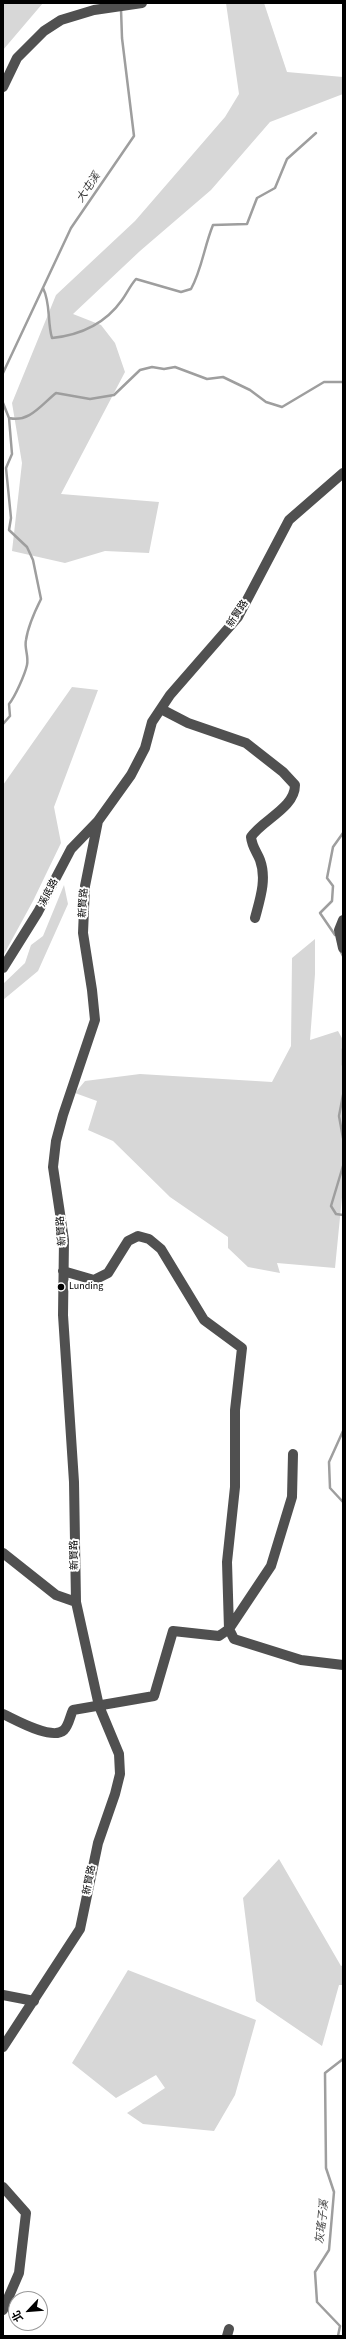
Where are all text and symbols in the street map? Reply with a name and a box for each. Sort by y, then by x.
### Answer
water label: 大屯溪 [74,171,104,205]
street label: 新賢路 [225,598,251,630]
street label: 溪底路 [37,877,61,909]
street label: 新賢路 [77,888,91,918]
street label: 新賢路 [55,1216,69,1246]
place label: Lunding [69,1281,103,1293]
marker: Lunding [56,1282,66,1292]
street label: 新賢路 [69,1540,81,1570]
street label: 新賢路 [81,1864,99,1896]
water label: 灰瑤子溪 [314,2199,332,2245]
north arrow [8,2291,48,2331]
text: 北 [9,2308,27,2324]

